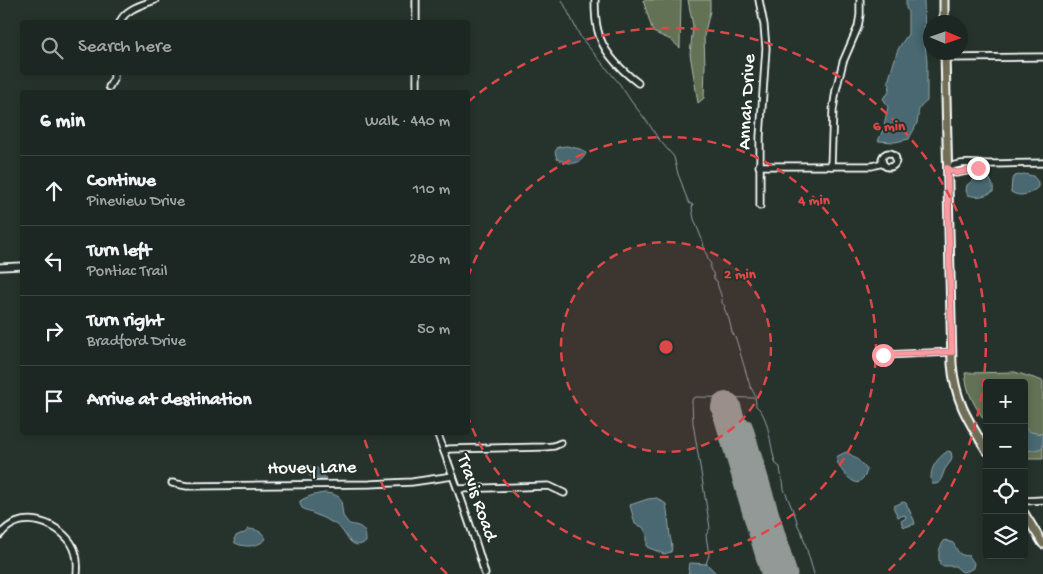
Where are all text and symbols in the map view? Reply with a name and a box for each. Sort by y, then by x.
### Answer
north arrow [923,15,968,60]
search box [20,20,470,75]
icon: search [38,34,66,62]
text: Search here [78,36,172,59]
street label: Annah Drive [734,53,762,151]
text: 6 min [40,110,85,135]
text: Walk · 440 m [365,113,450,132]
text: 6 min [873,118,906,136]
route end [967,157,990,180]
text: Continue [87,170,156,193]
icon: ahead [40,177,68,205]
text: 110 m [413,181,450,200]
text: 4 min [797,192,831,210]
text: Pineview Drive [87,193,185,212]
text: Turn left [87,240,151,263]
icon: left [40,247,68,275]
text: 280 m [409,251,450,270]
text: Pontiac Trail [87,263,168,282]
text: 2 min [724,266,757,284]
text: Turn right [87,310,163,333]
icon: right [40,317,68,345]
text: 50 m [417,321,450,340]
text: Bradford Drive [87,333,186,352]
centre of rings [657,338,675,356]
route start [872,344,895,367]
map controls [983,379,1028,559]
button: + [983,379,1028,424]
icon: arrive [40,387,68,415]
text: Arrive at destination [87,389,251,412]
button: − [983,424,1028,469]
street label: Travis Road [450,451,502,546]
street label: Hovey Lane [267,457,357,481]
button: locate [983,469,1028,514]
button: layers [983,514,1028,559]

